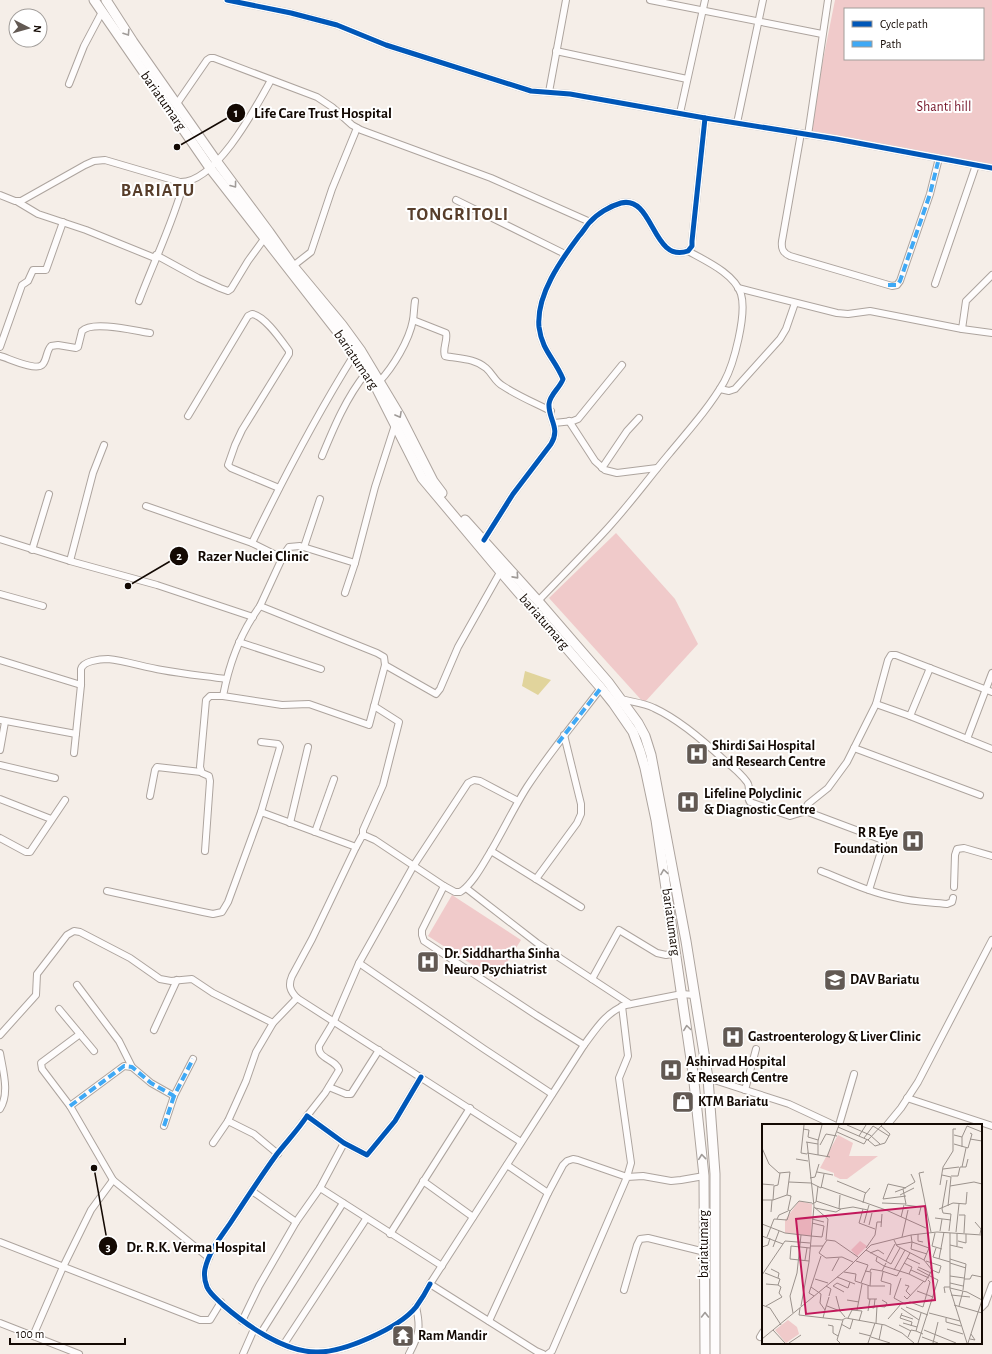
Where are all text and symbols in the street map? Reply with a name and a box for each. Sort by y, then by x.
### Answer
north arrow [8,8,48,48]
legend [844,8,984,60]
text: Cycle path [880,18,928,31]
text: N [32,25,43,33]
one-way arrow [122,29,130,36]
text: Path [880,38,902,50]
street label: bariatumarg [138,69,188,133]
callout: Life Care Trust Hospital [226,99,400,126]
park label: Shanti hill [916,100,972,114]
text: Life Care Trust Hospital [254,106,392,121]
text: 1 [234,107,238,119]
one-way arrow [229,180,236,187]
district label: BARIATU [121,182,195,200]
district label: TONGRITOLI [407,206,509,224]
street label: bariatumarg [331,328,381,392]
one-way arrow [395,411,402,418]
callout: Razer Nuclei Clinic [169,542,317,569]
text: Razer Nuclei Clinic [197,549,309,564]
text: 2 [176,550,182,562]
one-way arrow [511,571,519,579]
street label: bariatumarg [516,592,572,652]
place label: Shirdi Sai Hospital and Research Centre [712,739,826,769]
hospital icon: Shirdi Sai Hospital and Research Centre [684,741,710,767]
place label: Lifeline Polyclinic & Diagnostic Centre [704,787,816,817]
hospital icon: Lifeline Polyclinic & Diagnostic Centre [675,789,701,815]
place label: R R Eye Foundation [834,826,898,856]
hospital icon: R R Eye Foundation [900,828,926,854]
one-way arrow [660,869,669,875]
street label: bariatumarg [659,887,683,957]
place label: Dr. Siddhartha Sinha Neuro Psychiatrist [444,947,560,977]
hospital icon: Dr. Siddhartha Sinha Neuro Psychiatrist [415,949,441,975]
school or university icon: DAV Bariatu [822,967,848,993]
place label: DAV Bariatu [850,973,920,987]
hospital icon: Gastroenterology & Liver Clinic [720,1024,746,1050]
one-way arrow [683,1025,692,1031]
place label: Gastroenterology & Liver Clinic [748,1030,921,1044]
place label: Ashirvad Hospital & Research Centre [686,1055,789,1085]
hospital icon: Ashirvad Hospital & Research Centre [658,1057,684,1083]
shop icon: KTM Bariatu [670,1089,696,1115]
place label: KTM Bariatu [698,1095,769,1109]
inset map [762,1124,982,1344]
one-way arrow [698,1154,707,1160]
street label: bariatumarg [697,1210,711,1278]
callout: Dr. R.K. Verma Hospital [98,1233,274,1260]
text: Dr. R.K. Verma Hospital [126,1240,266,1255]
text: 3 [105,1241,111,1253]
one-way arrow [701,1312,709,1318]
scale bar [10,1320,125,1346]
temple icon: Ram Mandir [390,1323,416,1349]
text: 100 m [16,1328,44,1340]
place label: Ram Mandir [418,1329,487,1343]

